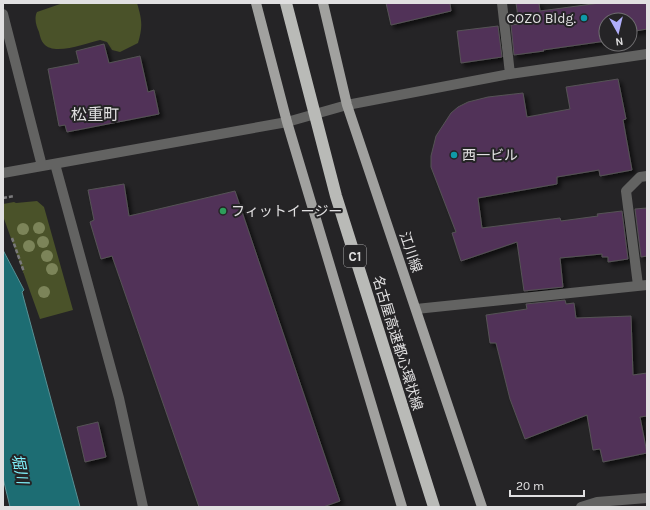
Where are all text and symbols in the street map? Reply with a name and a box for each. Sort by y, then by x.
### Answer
place label: COZO Bldg. [506,10,576,27]
north arrow [598,12,638,52]
marker: COZO Bldg. [579,13,589,23]
text: N [615,34,624,48]
district label: 松重町 [71,105,119,124]
place label: 西一ビル [462,147,518,164]
marker: 西一ビル [449,150,459,160]
place label: フィットイージー [231,203,342,220]
marker: フィットイージー [218,206,228,216]
street label: 江川線 [396,230,425,275]
road number: C1 [344,245,366,267]
street label: 名古屋高速都心環状線 [369,274,426,413]
water label: 堀川 [8,452,32,487]
scale bar [510,472,584,498]
text: 20 m [516,479,544,493]

